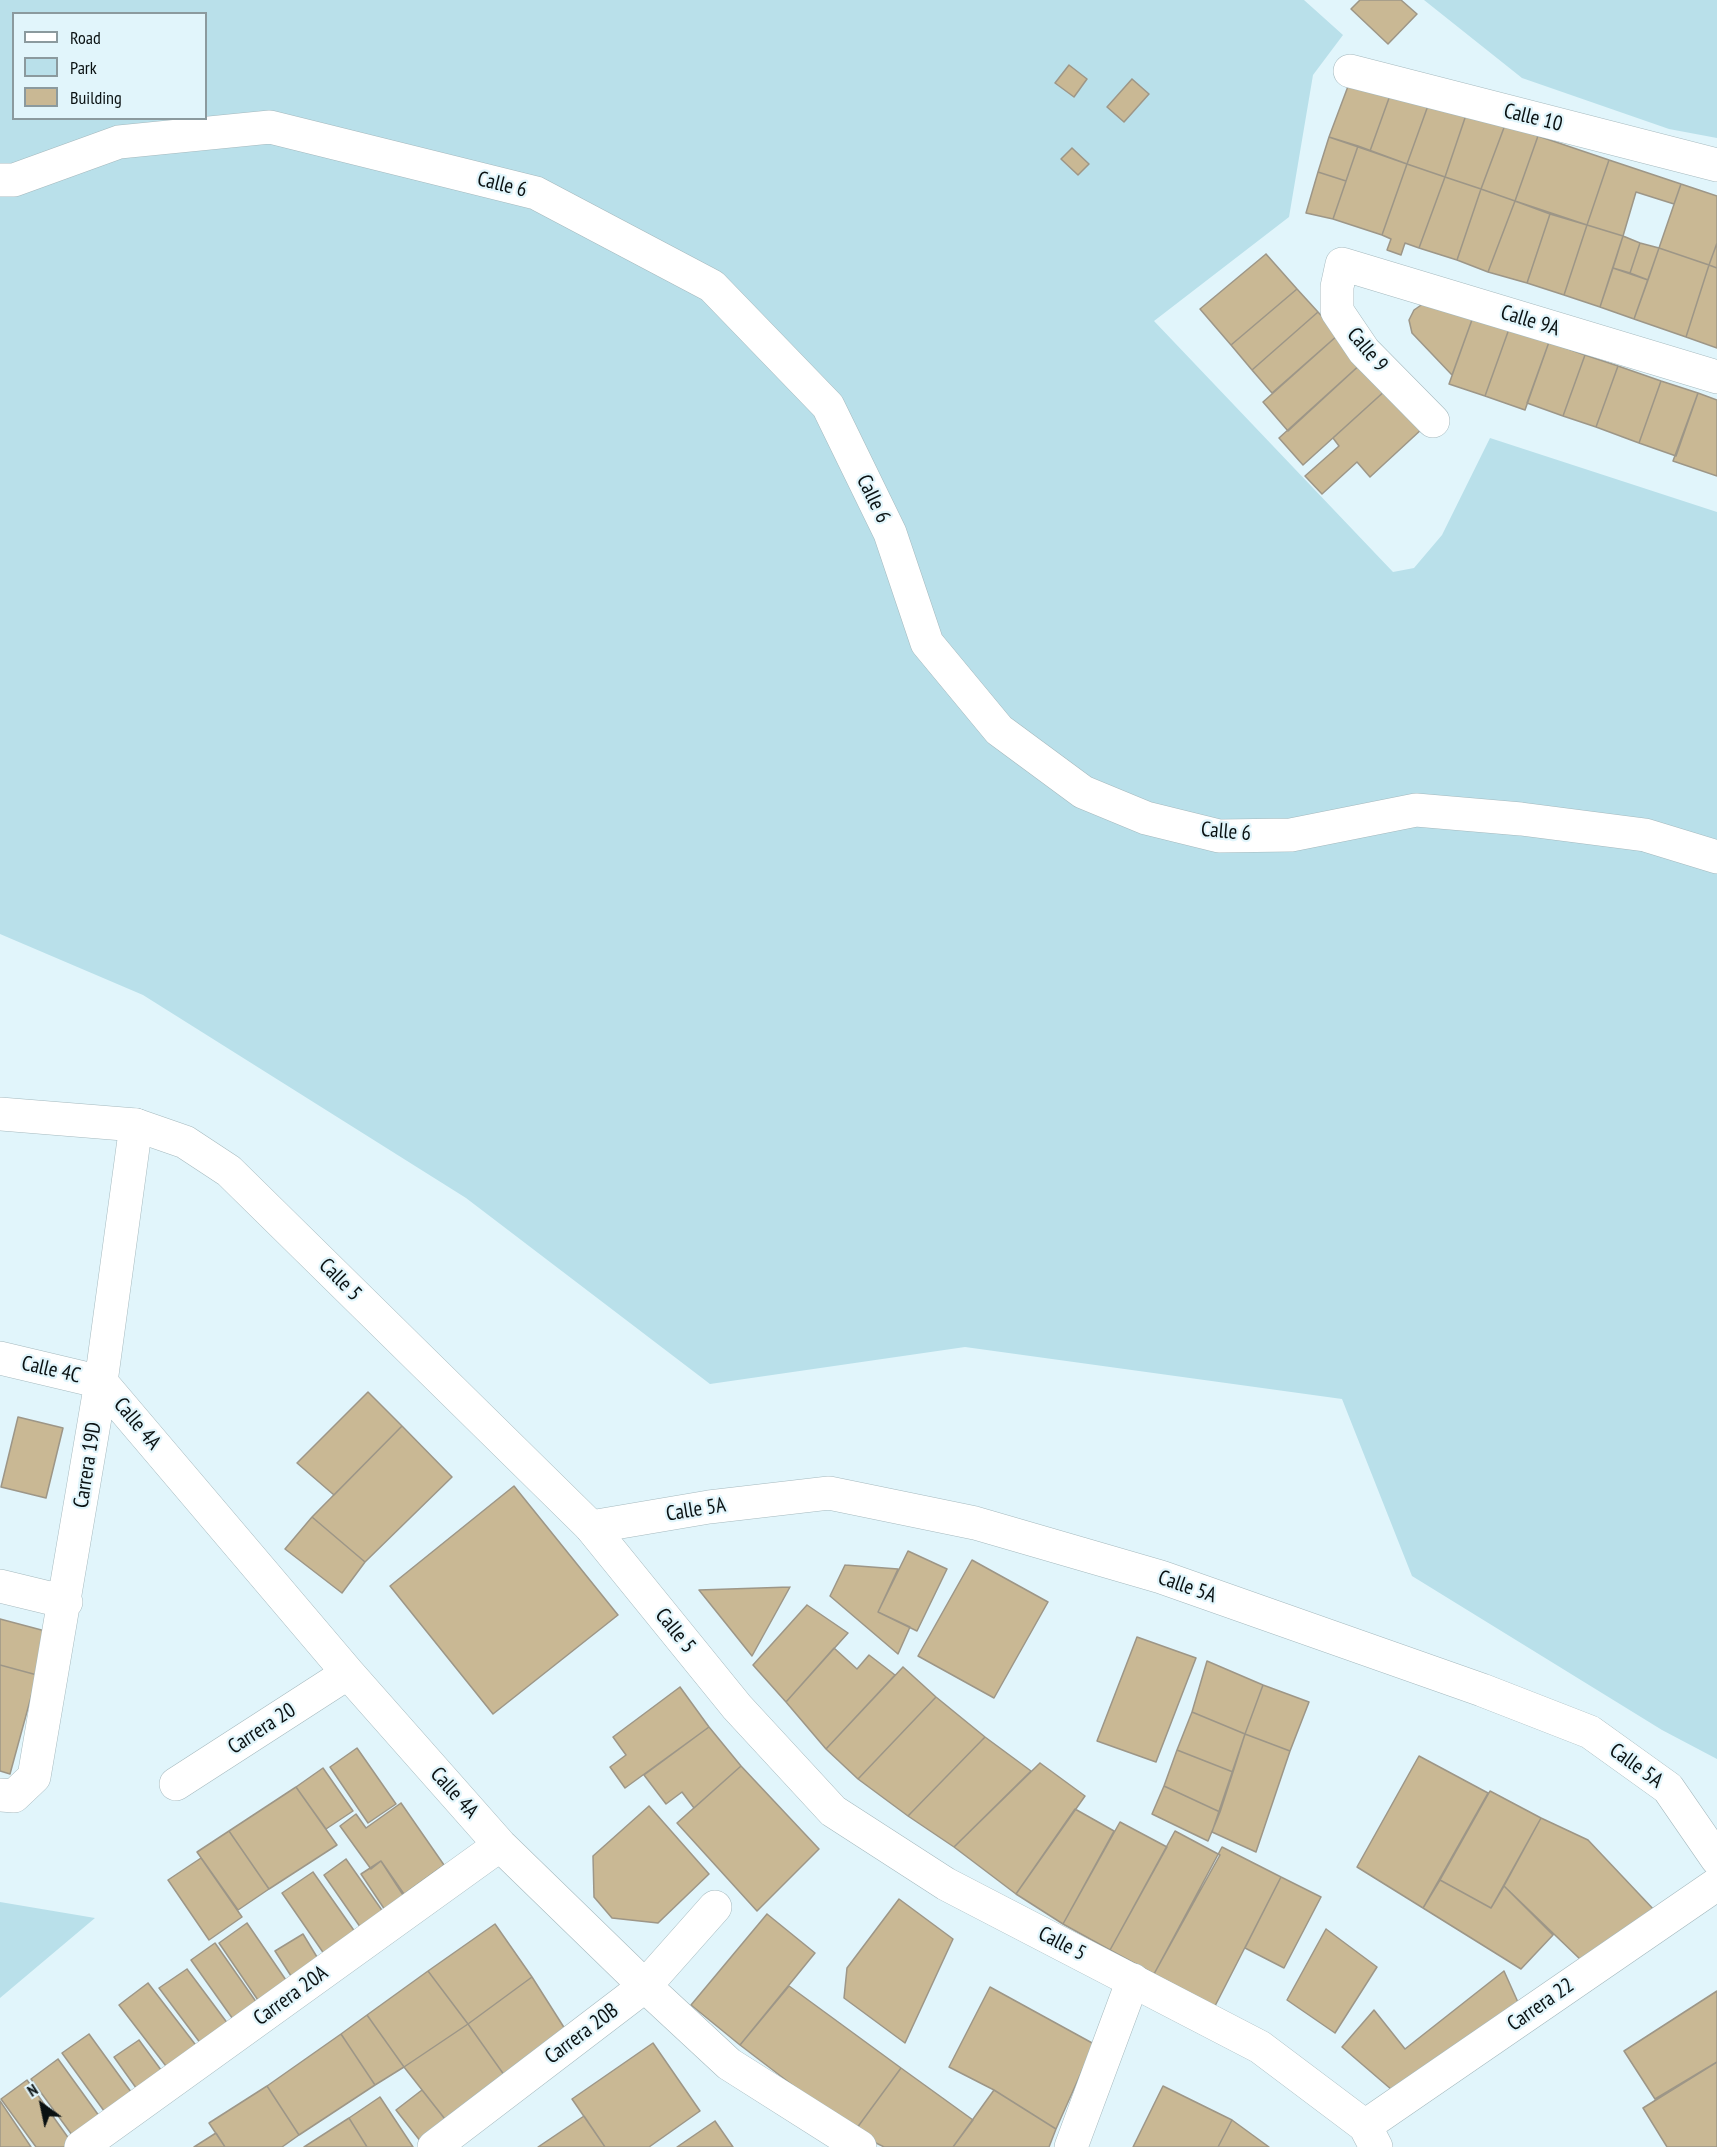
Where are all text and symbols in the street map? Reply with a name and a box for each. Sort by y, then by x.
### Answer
legend [12,12,207,120]
text: Road [70,26,101,49]
text: Park [70,56,97,79]
text: Building [70,86,122,109]
street label: Calle 10 [1501,99,1565,137]
street label: Calle 6 [475,167,529,203]
street label: Calle 9A [1498,300,1562,342]
street label: Calle 9 [1341,323,1393,377]
street label: Calle 6 [851,471,895,527]
street label: Calle 6 [1200,817,1252,847]
street label: Calle 5 [313,1253,367,1307]
street label: Calle 4C [19,1351,83,1389]
street label: Calle 4A [108,1393,166,1455]
street label: Carrera 19D [69,1420,107,1510]
street label: Calle 5A [664,1493,728,1527]
street label: Calle 5A [1155,1565,1219,1609]
street label: Calle 5 [649,1604,701,1658]
street label: Carrera 20 [224,1698,300,1760]
street label: Calle 5A [1604,1738,1668,1794]
street label: Calle 4A [425,1762,483,1824]
street label: Calle 5 [1034,1921,1090,1967]
street label: Carrera 20A [249,1961,333,2031]
street label: Carrera 22 [1503,1973,1579,2037]
street label: Carrera 20B [540,1998,624,2070]
north arrow [12,2075,72,2135]
text: N [23,2079,41,2101]

